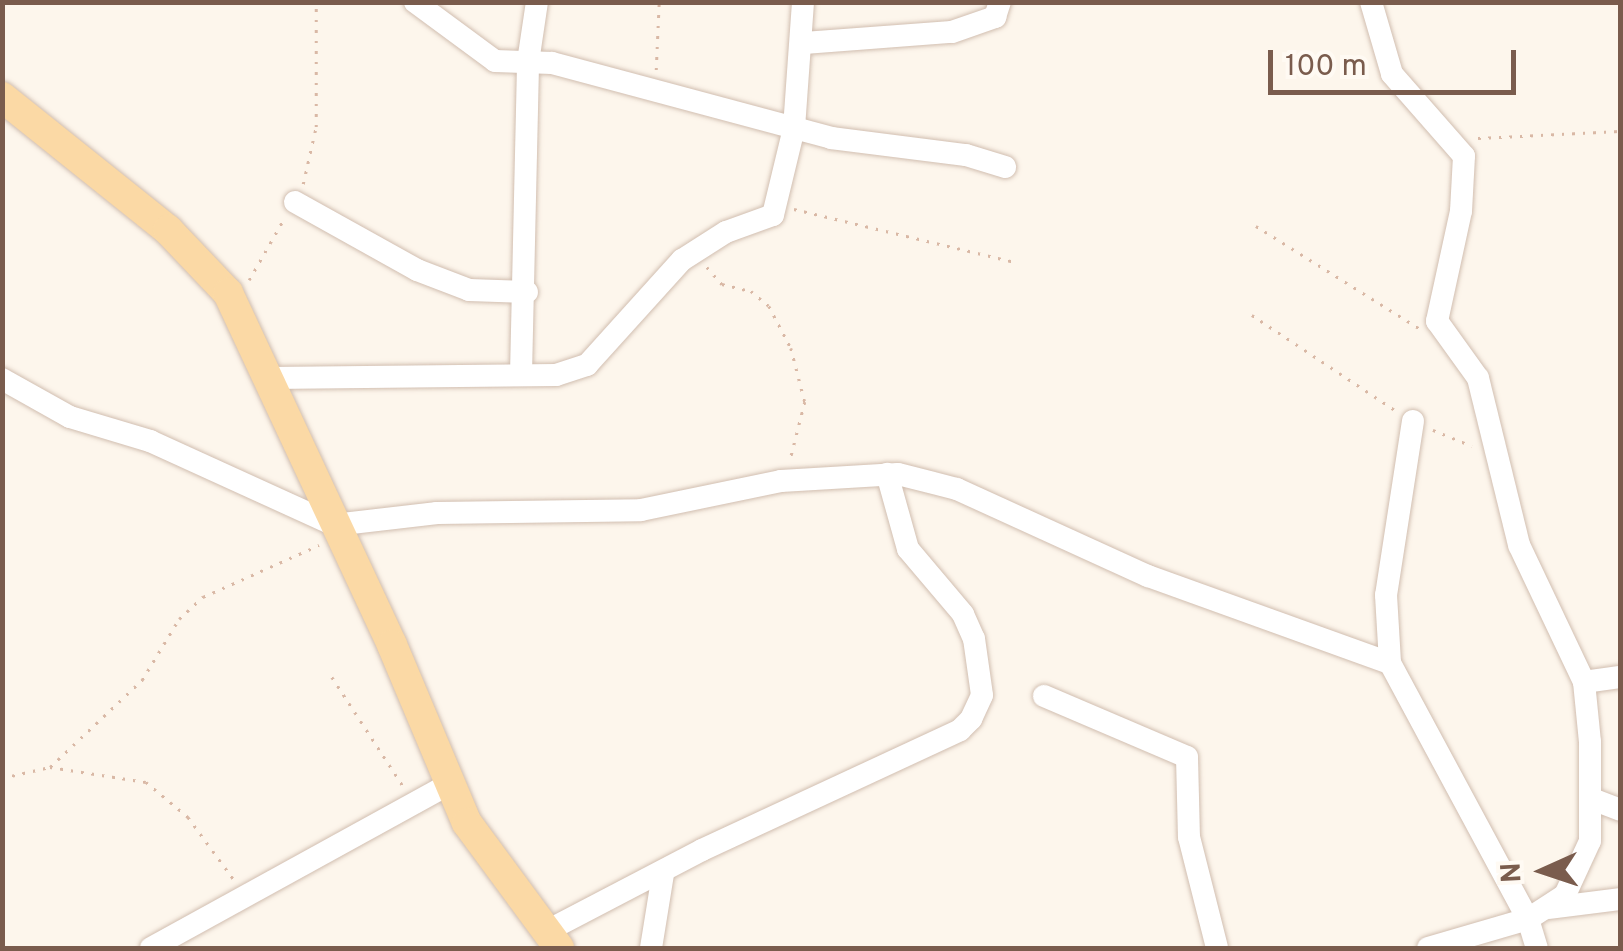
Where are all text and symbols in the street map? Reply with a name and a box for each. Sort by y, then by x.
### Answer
scale bar [1273,30,1520,92]
text: 100 m [1285,49,1367,86]
north arrow [1493,821,1593,921]
text: N [1495,862,1532,884]

